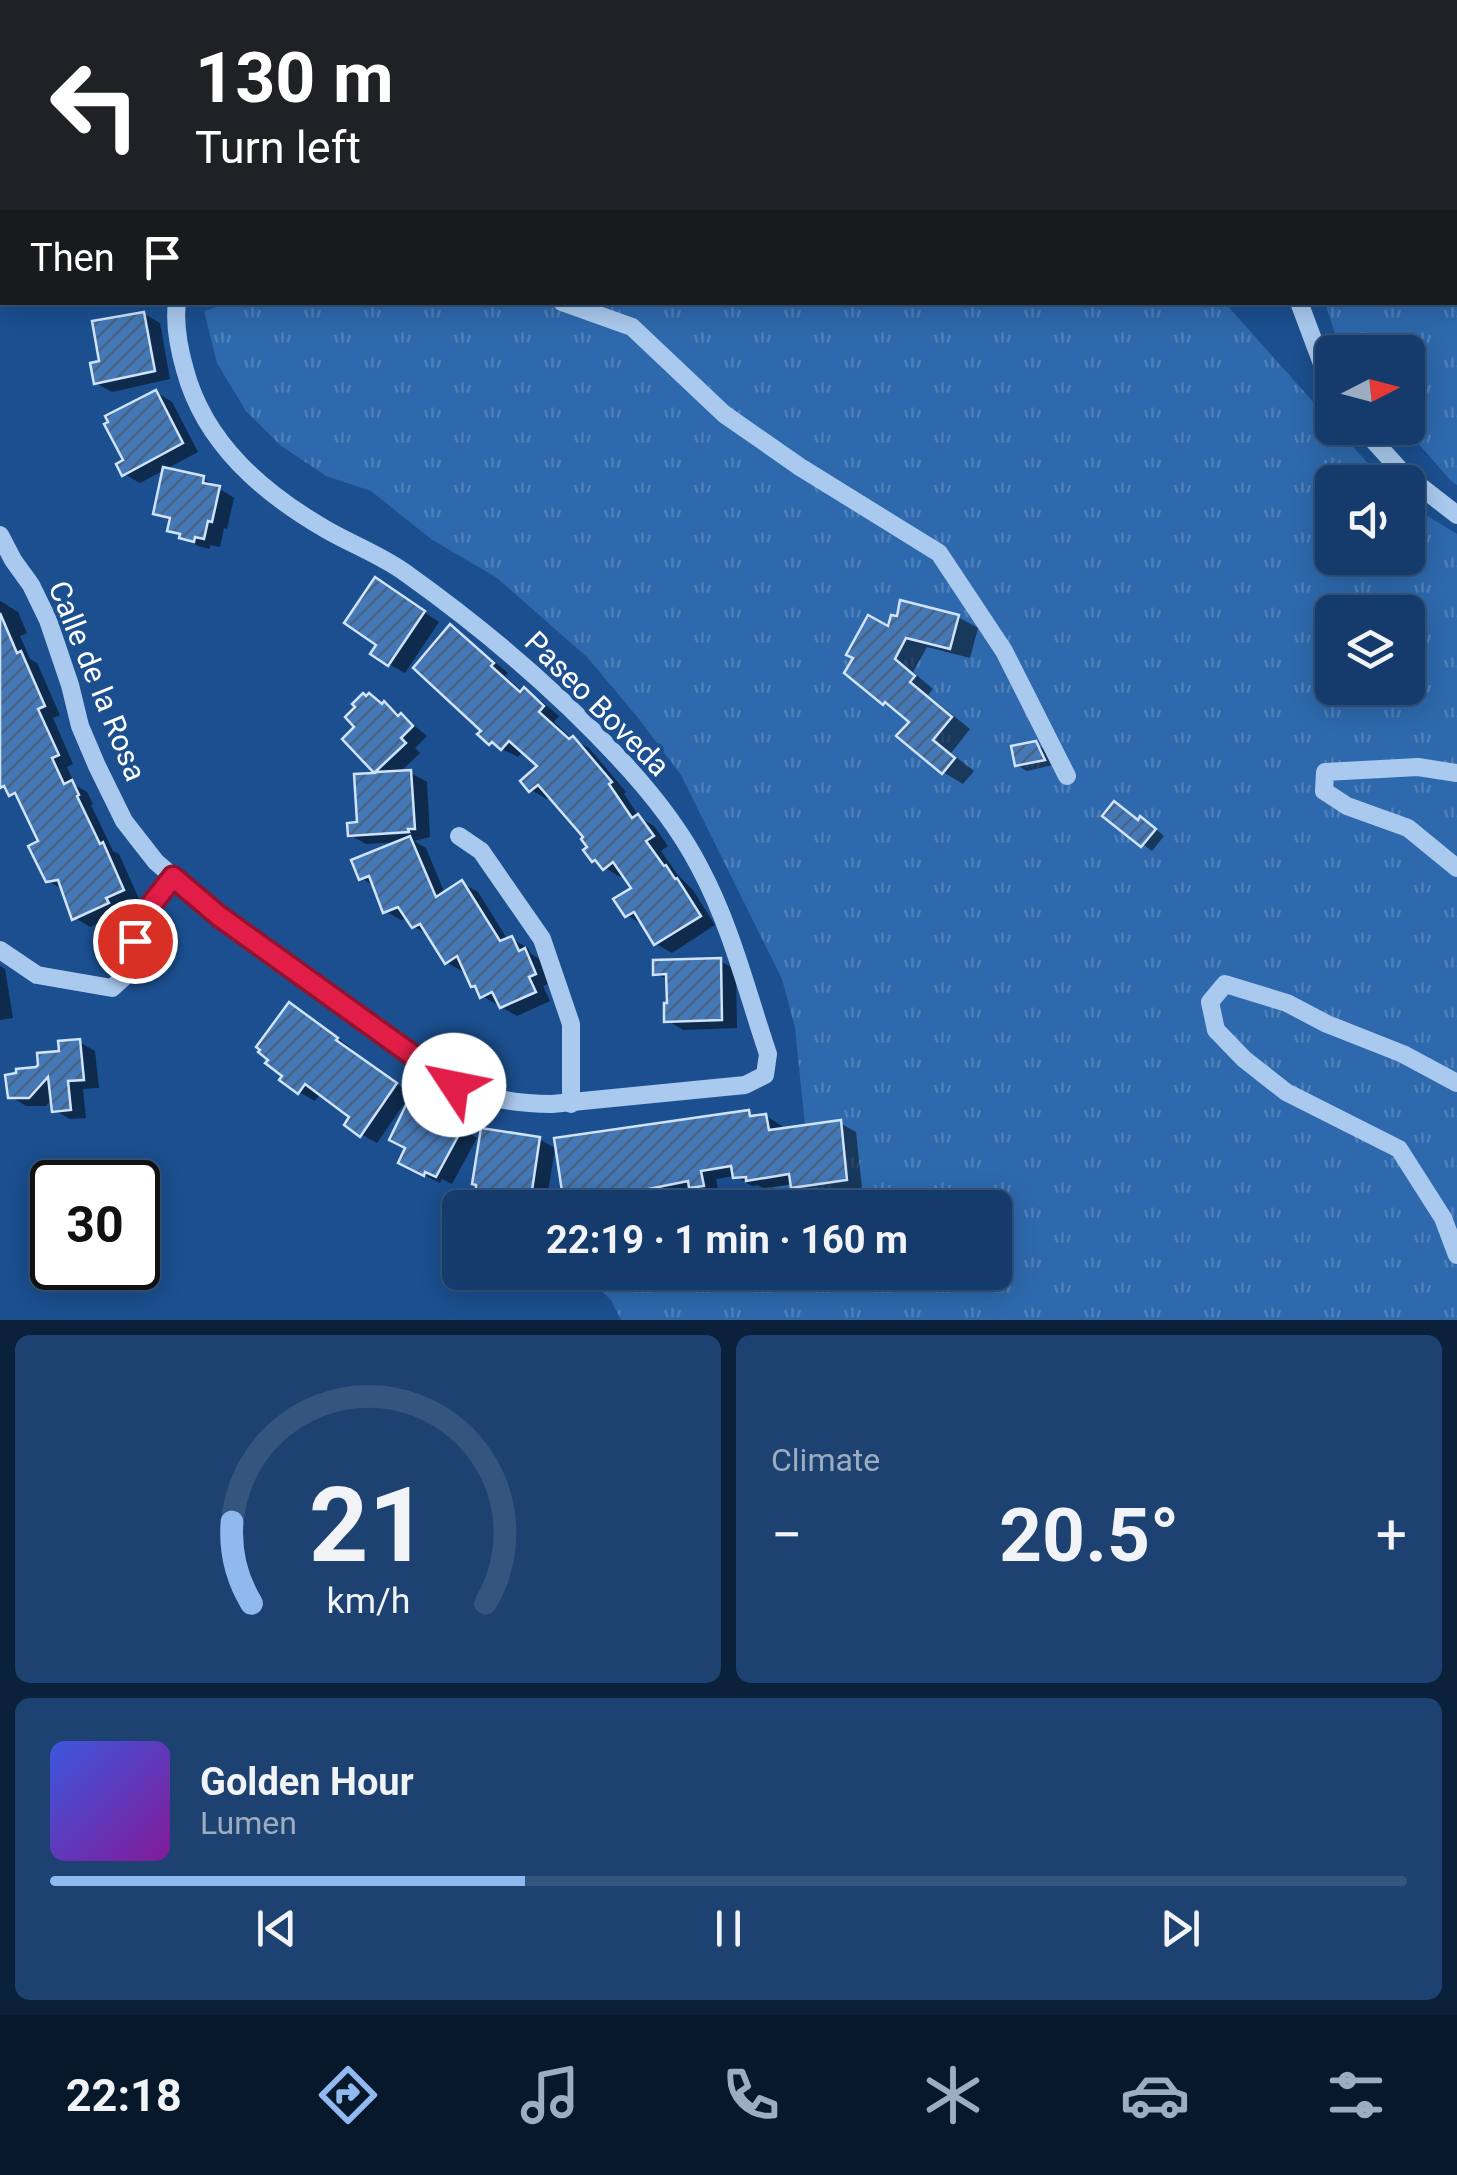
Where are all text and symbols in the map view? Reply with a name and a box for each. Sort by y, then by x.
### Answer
text: 130 m [195,37,394,119]
icon: left [30,40,160,170]
text: Turn left [195,121,361,174]
icon: arrive [135,230,190,285]
text: Then [30,236,115,280]
north arrow [1315,335,1425,445]
map controls [1315,335,1425,705]
button: sound [1315,465,1425,575]
street label: Calle de la Rosa [41,576,153,786]
button: layers [1315,595,1425,705]
street label: Paseo Boveda [518,624,677,783]
pin [93,899,178,984]
icon: arrive [108,914,163,969]
position arrow [402,1033,506,1137]
speed limit sign: 30 [30,1160,160,1290]
text: 22:19 · 1 min · 160 m [546,1218,908,1262]
text: Climate [771,1441,880,1479]
text: 21 [308,1465,428,1586]
text: 20.5° [999,1491,1179,1579]
text: − [771,1503,802,1567]
text: + [1376,1503,1407,1567]
text: km/h [326,1580,410,1622]
text: Golden Hour [200,1760,414,1804]
text: Lumen [200,1804,297,1842]
icon: previous [249,1901,304,1956]
icon: pause [701,1901,756,1956]
icon: next [1153,1901,1208,1956]
icon: directions [313,2060,383,2130]
icon: music [515,2060,585,2130]
icon: phone [716,2060,786,2130]
icon: climate [918,2060,988,2130]
icon: car [1120,2060,1190,2130]
icon: filters [1321,2060,1391,2130]
text: 22:18 [66,2069,182,2122]

